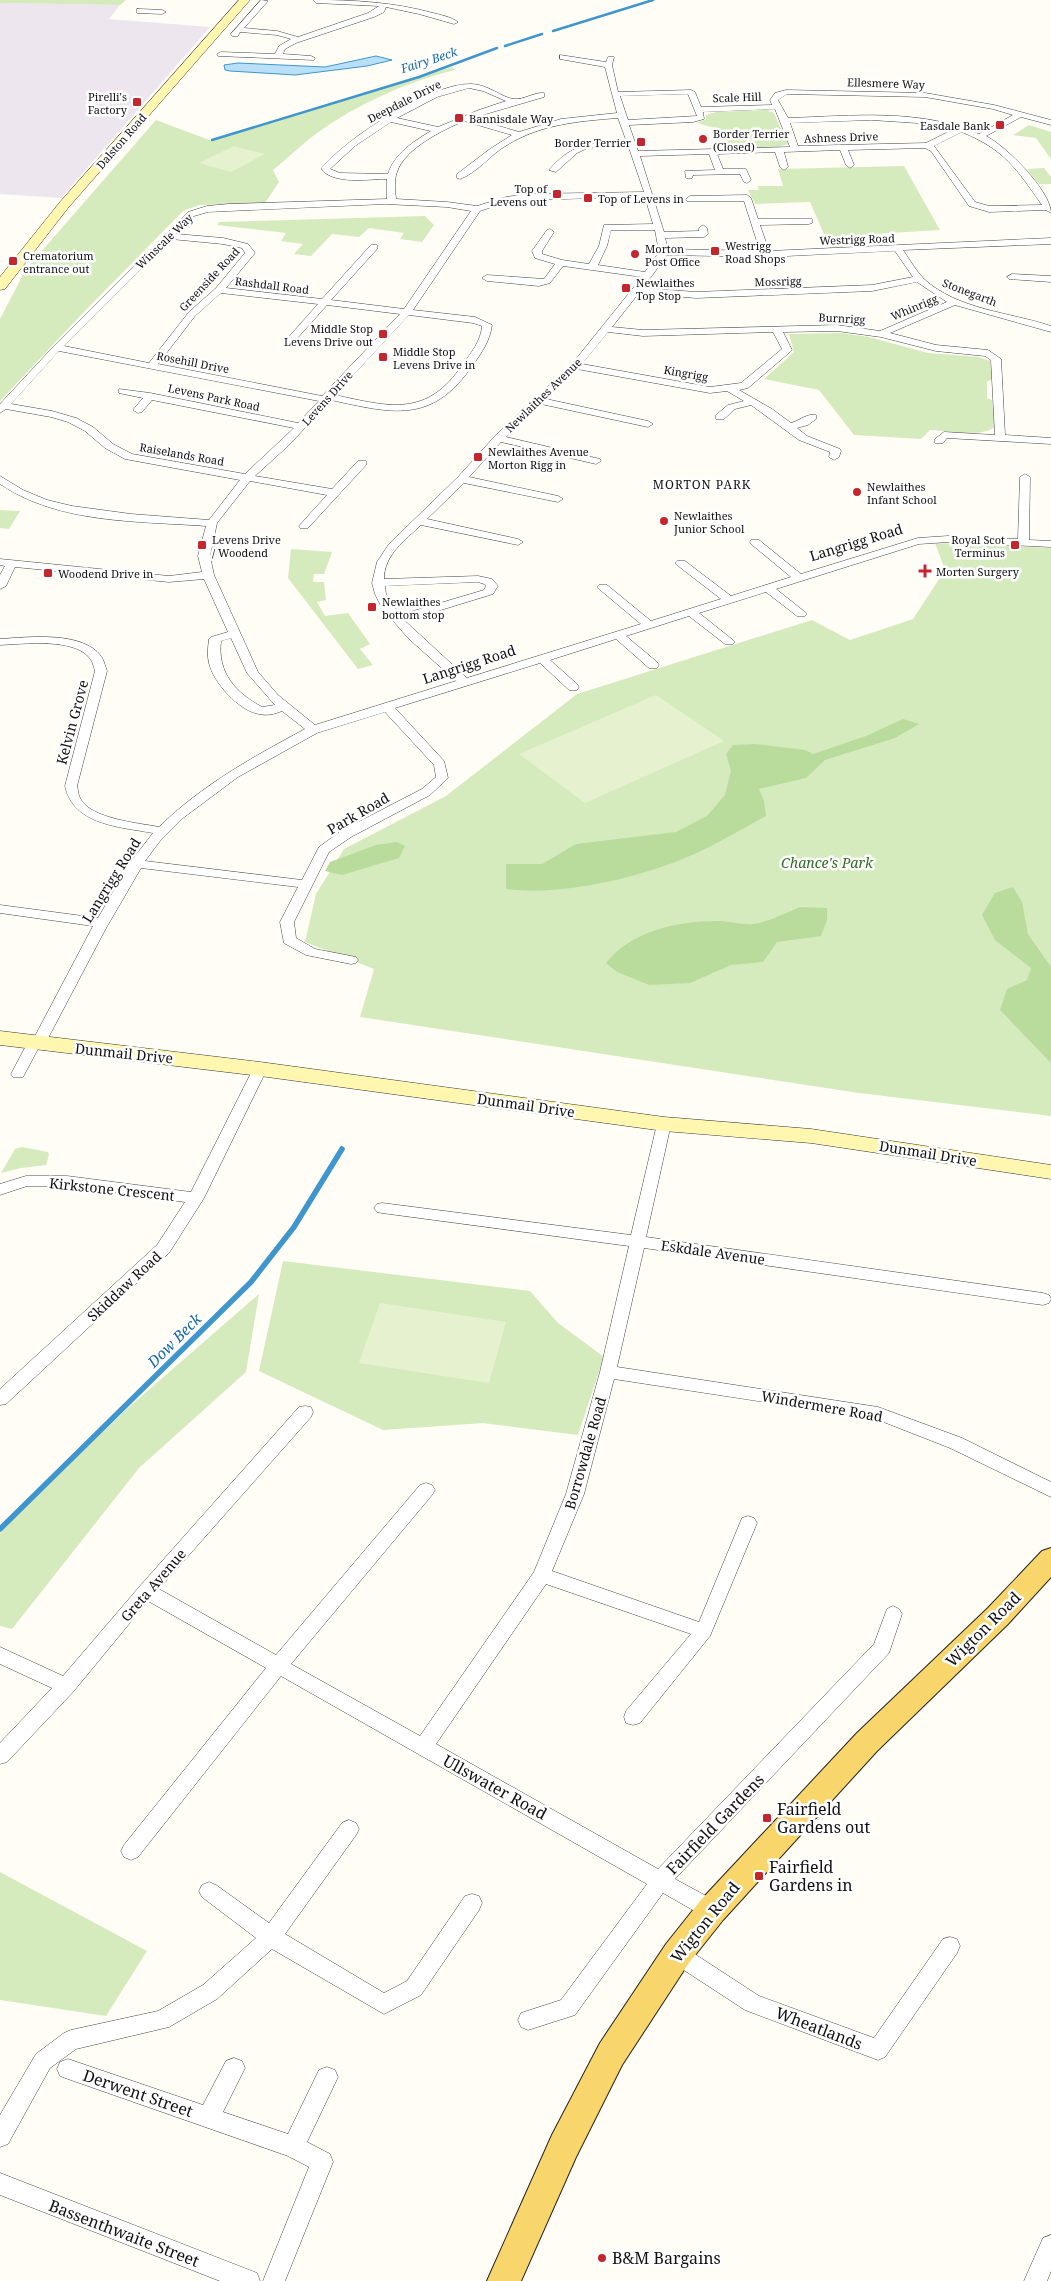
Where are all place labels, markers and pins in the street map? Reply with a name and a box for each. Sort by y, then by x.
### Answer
place label: Pirelli's Factory [88,89,128,117]
marker: Pirelli's Factory [131,96,143,108]
place label: Bannisdale Way [469,111,554,126]
marker: Bannisdale Way [453,112,465,124]
place label: Easdale Bank [920,118,991,133]
marker: Easdale Bank [994,119,1006,131]
place label: Border Terrier (Closed) [713,126,790,154]
marker: Border Terrier (Closed) [697,133,709,145]
place label: Border Terrier [555,135,632,150]
marker: Border Terrier [635,136,647,148]
place label: Top of Levens out [490,181,548,209]
marker: Top of Levens out [551,188,563,200]
place label: Top of Levens in [598,191,684,206]
marker: Top of Levens in [582,192,594,204]
place label: Westrigg Road Shops [725,238,785,266]
place label: Morton Post Office [645,241,700,269]
marker: Westrigg Road Shops [709,245,721,257]
place label: Crematorium entrance out [23,248,94,276]
marker: Morton Post Office [629,248,641,260]
marker: Crematorium entrance out [7,255,19,267]
place label: Newlaithes Top Stop [636,275,695,303]
marker: Newlaithes Top Stop [620,282,632,294]
place label: Middle Stop Levens Drive out [284,321,373,349]
marker: Middle Stop Levens Drive out [377,328,389,340]
place label: Middle Stop Levens Drive in [393,344,475,372]
marker: Middle Stop Levens Drive in [377,351,389,363]
place label: Newlaithes Avenue Morton Rigg in [488,444,589,472]
marker: Newlaithes Avenue Morton Rigg in [472,451,484,463]
place label: Newlaithes Infant School [867,479,937,507]
marker: Newlaithes Infant School [851,486,863,498]
place label: Newlaithes Junior School [673,508,745,536]
marker: Newlaithes Junior School [658,515,670,527]
place label: Levens Drive / Woodend [212,532,281,560]
place label: Royal Scot Terminus [951,532,1005,560]
marker: Levens Drive / Woodend [196,539,208,551]
marker: Royal Scot Terminus [1009,539,1021,551]
marker: Morten Surgery [918,564,932,578]
place label: Morten Surgery [936,564,1020,579]
place label: Woodend Drive in [58,566,153,581]
marker: Woodend Drive in [42,567,54,579]
place label: Newlaithes bottom stop [382,594,445,622]
marker: Newlaithes bottom stop [366,601,378,613]
place label: Fairfield Gardens out [777,1798,870,1838]
marker: Fairfield Gardens out [761,1812,773,1824]
place label: Fairfield Gardens in [769,1856,853,1896]
marker: Fairfield Gardens in [753,1870,765,1882]
place label: B&M Bargains [612,2247,721,2269]
marker: B&M Bargains [596,2252,608,2264]

